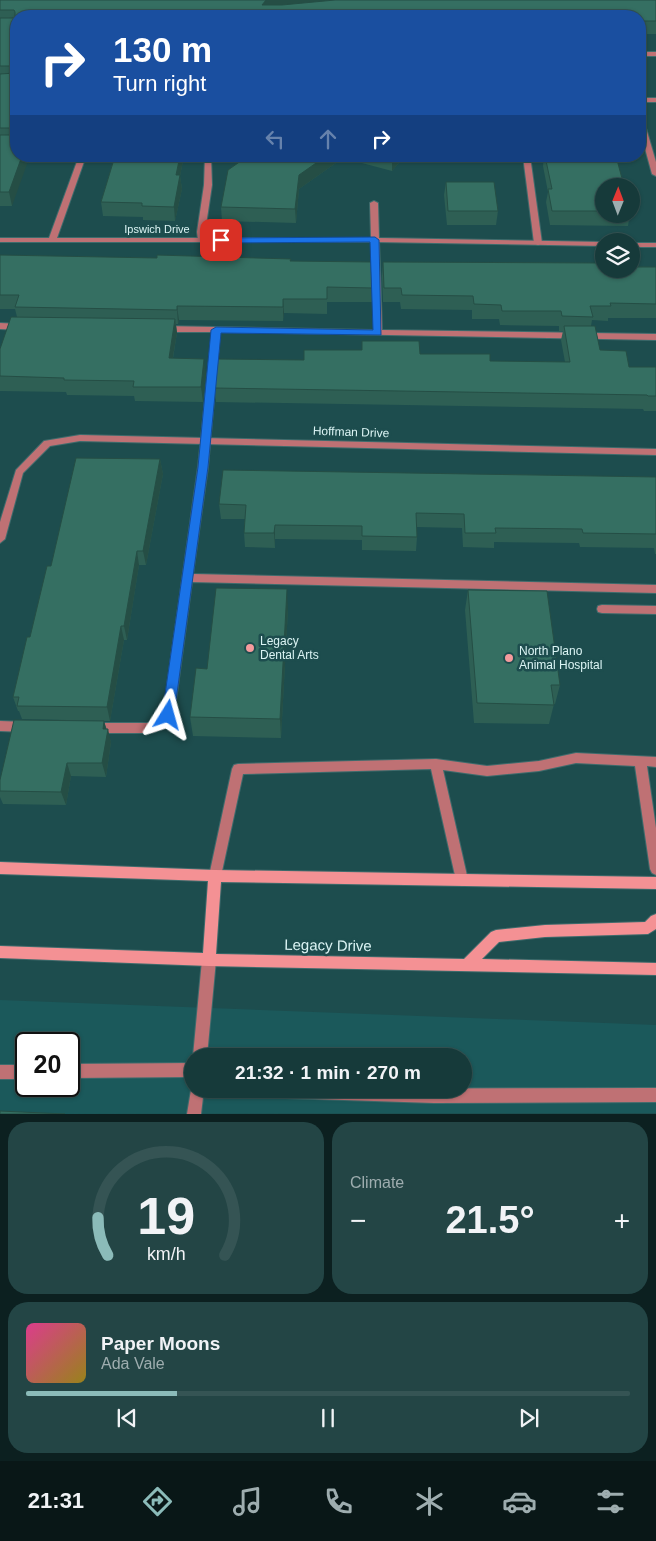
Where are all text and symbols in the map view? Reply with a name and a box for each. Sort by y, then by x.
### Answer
icon: right [30,30,95,95]
text: 130 m [113,30,212,69]
text: Turn right [113,71,206,96]
icon: left [261,125,289,153]
icon: ahead [314,125,342,153]
icon: right [367,125,395,153]
north arrow [595,178,640,222]
map controls [595,178,640,278]
pin [200,219,242,261]
street label: Ipswich Drive [124,223,190,235]
icon: arrive [207,226,235,254]
button: layers [595,233,640,278]
street label: Hoffman Drive [313,424,390,440]
place label: Legacy Dental Arts [260,634,319,662]
marker: Legacy Dental Arts [244,642,256,654]
place label: North Plano Animal Hospital [519,644,602,672]
marker: North Plano Animal Hospital [503,652,515,664]
position arrow [141,688,193,740]
street label: Legacy Drive [284,936,372,954]
speed limit sign: 20 [15,1032,80,1097]
text: 21:32 · 1 min · 270 m [235,1062,421,1083]
text: Climate [350,1174,404,1191]
text: 19 [137,1187,195,1245]
text: 21.5° [445,1199,535,1241]
text: − [350,1205,366,1236]
text: + [614,1205,630,1236]
text: km/h [147,1244,185,1264]
text: Paper Moons [101,1333,220,1354]
text: Ada Vale [101,1355,165,1372]
icon: previous [113,1404,141,1432]
icon: pause [314,1404,342,1432]
icon: next [515,1404,543,1432]
icon: directions [140,1484,175,1519]
icon: music [230,1484,265,1519]
icon: phone [321,1484,356,1519]
icon: climate [412,1484,447,1519]
icon: car [502,1484,537,1519]
icon: filters [593,1484,628,1519]
text: 21:31 [28,1488,84,1513]

